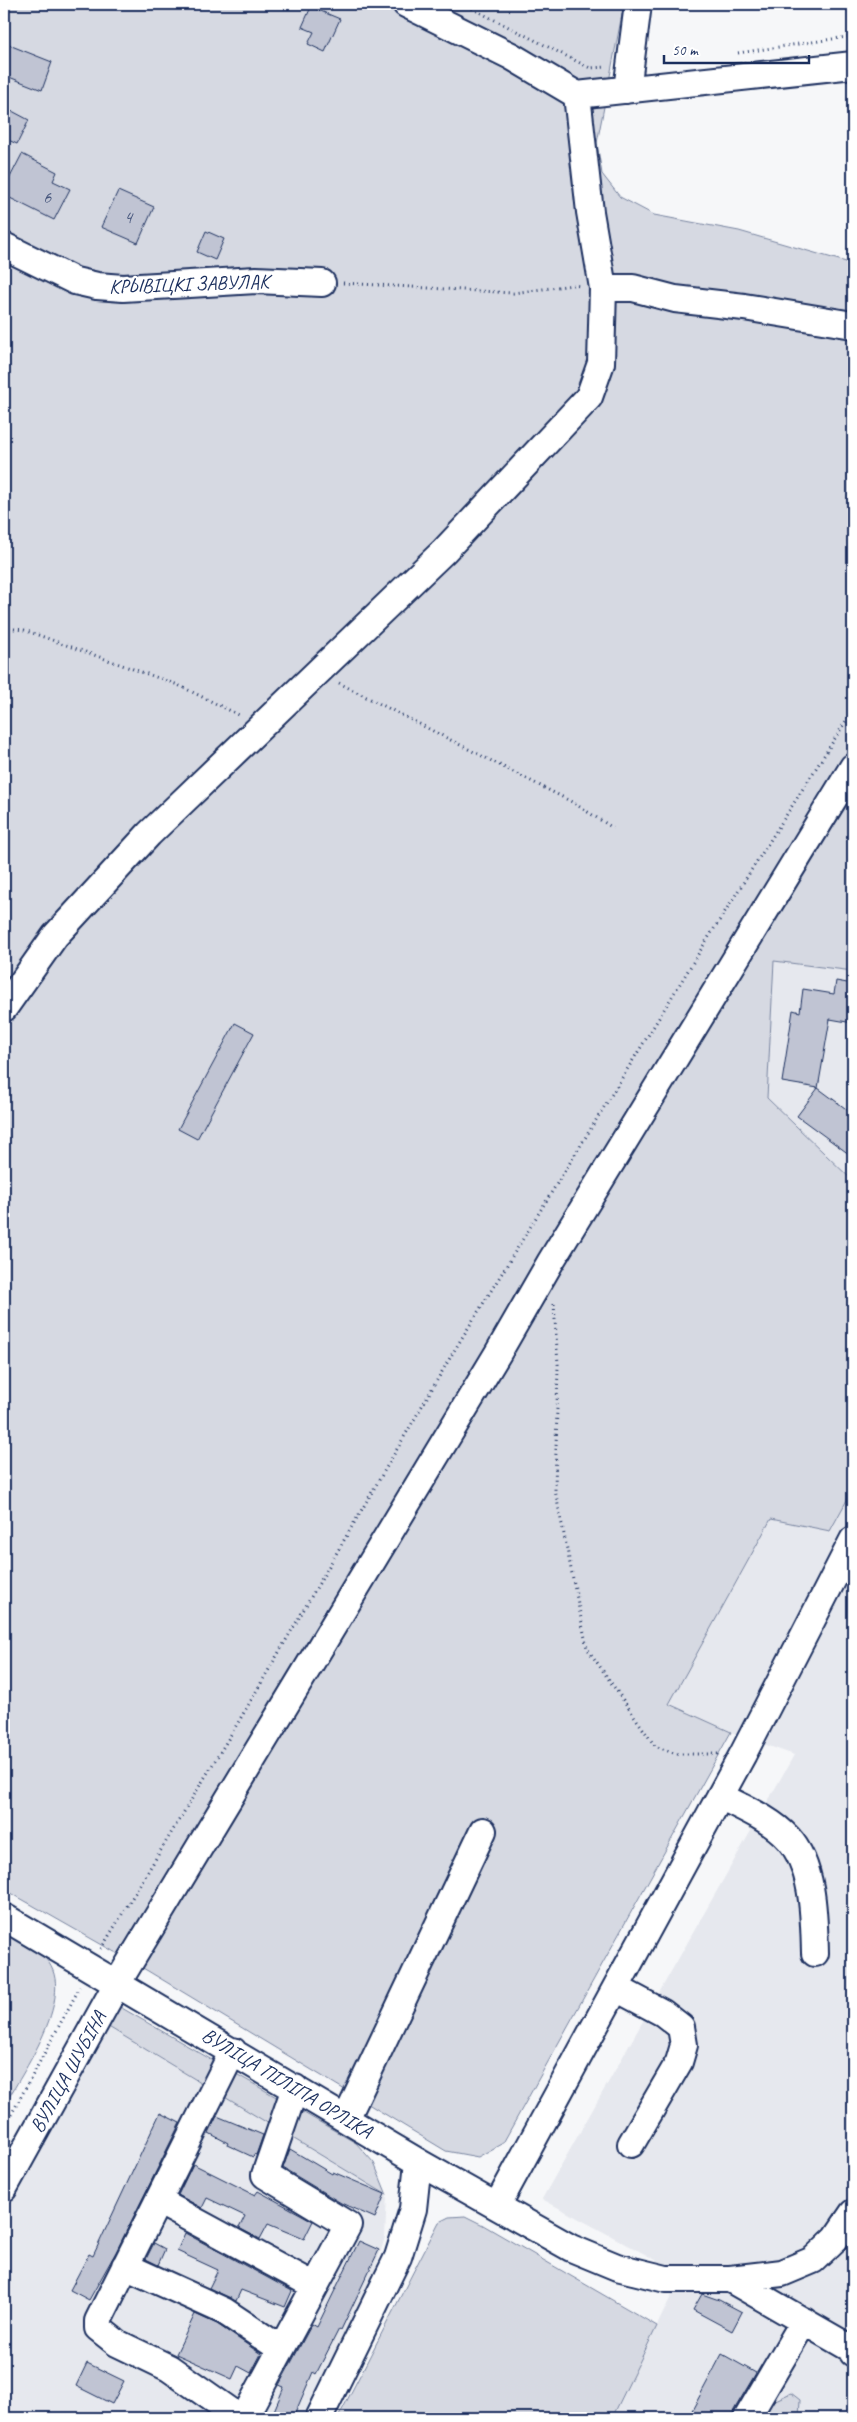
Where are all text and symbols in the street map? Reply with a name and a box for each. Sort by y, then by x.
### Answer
scale bar [664,32,810,64]
text: 50 m [672,41,699,60]
house number: 6 [43,186,52,208]
house number: 4 [124,206,134,228]
street label: КРЫВІЦКІ ЗАВУЛАК [109,269,273,299]
street label: ВУЛІЦА ШУБІНА [24,2006,112,2137]
street label: ВУЛІЦА ПІЛІПА ОРЛІКА [197,2022,377,2144]

